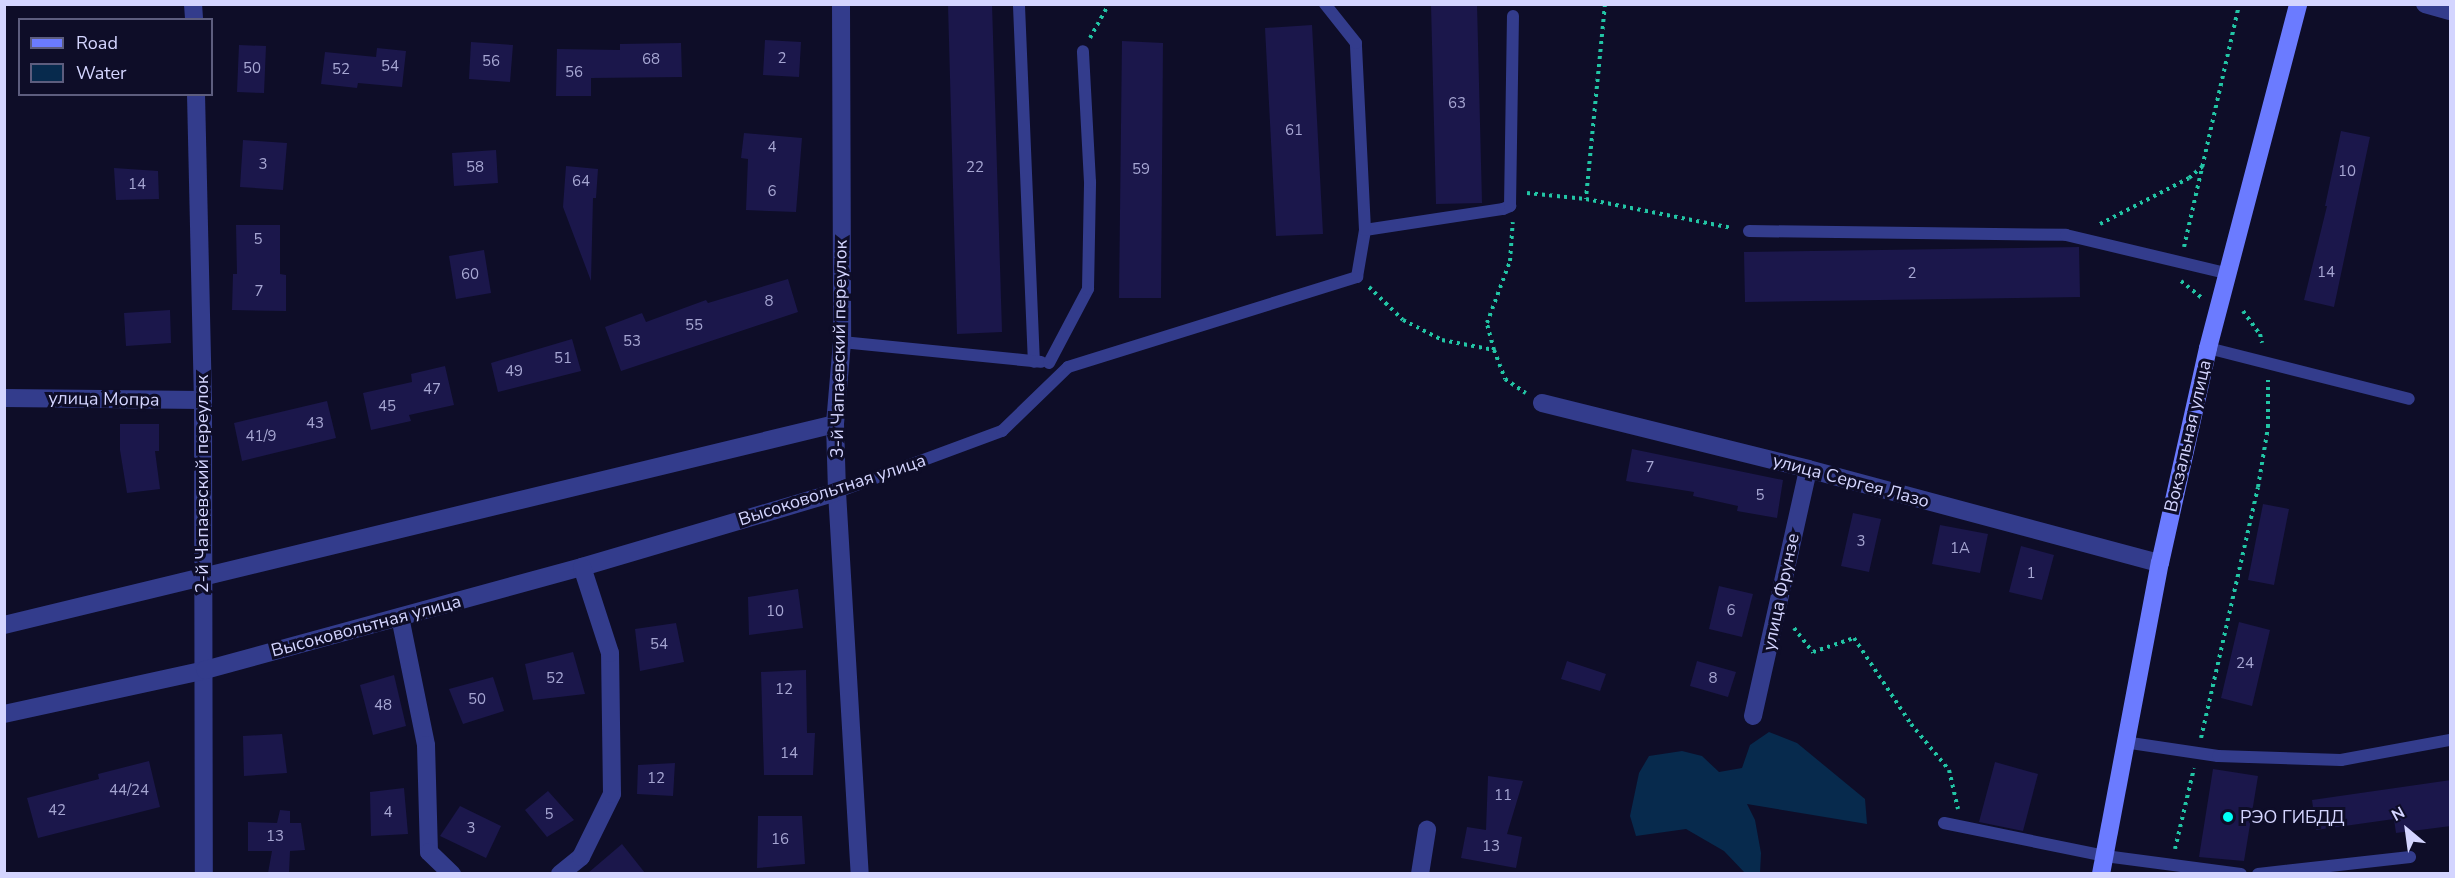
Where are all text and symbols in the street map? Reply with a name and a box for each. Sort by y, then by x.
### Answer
legend [18,18,213,96]
text: Road [76,31,118,55]
house number: 2 [778,50,786,68]
house number: 68 [642,51,660,69]
house number: 56 [482,53,500,71]
house number: 54 [381,58,399,76]
house number: 50 [243,60,261,78]
text: Water [76,61,127,85]
house number: 52 [332,61,350,79]
house number: 56 [565,64,583,82]
house number: 63 [1448,95,1466,113]
house number: 61 [1285,122,1303,140]
house number: 4 [768,139,776,157]
house number: 3 [259,156,267,174]
house number: 58 [466,159,484,177]
house number: 22 [966,159,984,177]
house number: 59 [1132,161,1150,179]
house number: 10 [2338,163,2356,181]
house number: 64 [572,173,590,191]
house number: 14 [128,176,146,194]
house number: 6 [768,183,776,201]
house number: 5 [254,231,262,249]
street label: 3-й Чапаевский переулок [826,240,852,458]
house number: 14 [2317,264,2335,282]
house number: 2 [1908,265,1916,283]
house number: 60 [461,266,479,284]
house number: 7 [255,283,263,301]
house number: 8 [765,293,773,311]
house number: 55 [685,317,703,335]
house number: 53 [623,333,641,351]
house number: 51 [554,350,572,368]
street label: Вокзальная улица [2160,358,2216,514]
house number: 49 [505,363,523,381]
street label: 2-й Чапаевский переулок [191,375,213,593]
house number: 47 [423,381,441,399]
street label: улица Мопра [48,387,160,411]
house number: 45 [378,398,396,416]
house number: 43 [306,415,324,433]
house number: 41/9 [245,428,277,446]
street label: Высоковольтная улица [736,449,928,531]
street label: улица Сергея Лазо [1770,450,1932,512]
house number: 7 [1646,459,1654,477]
house number: 5 [1756,487,1764,505]
street label: улица Фрунзе [1758,531,1804,653]
house number: 3 [1857,533,1865,551]
house number: 1А [1950,540,1970,558]
house number: 1 [2027,565,2035,583]
street label: Высоковольтная улица [269,590,463,662]
house number: 6 [1727,602,1735,620]
house number: 10 [766,603,784,621]
house number: 54 [650,636,668,654]
house number: 24 [2236,655,2254,673]
house number: 52 [546,670,564,688]
house number: 8 [1709,670,1717,688]
house number: 12 [775,681,793,699]
house number: 50 [468,691,486,709]
house number: 48 [374,697,392,715]
house number: 14 [780,745,798,763]
house number: 12 [647,770,665,788]
house number: 44/24 [109,782,149,800]
house number: 11 [1494,787,1512,805]
north arrow [2377,800,2437,860]
house number: 42 [48,802,66,820]
text: N [2388,802,2409,827]
house number: 4 [384,804,392,822]
house number: 5 [545,806,553,824]
place label: РЭО ГИБДД [2240,806,2345,828]
marker: РЭО ГИБДД [2221,810,2235,824]
house number: 3 [467,820,475,838]
house number: 13 [266,828,284,846]
house number: 16 [771,831,789,849]
house number: 13 [1482,838,1500,856]

